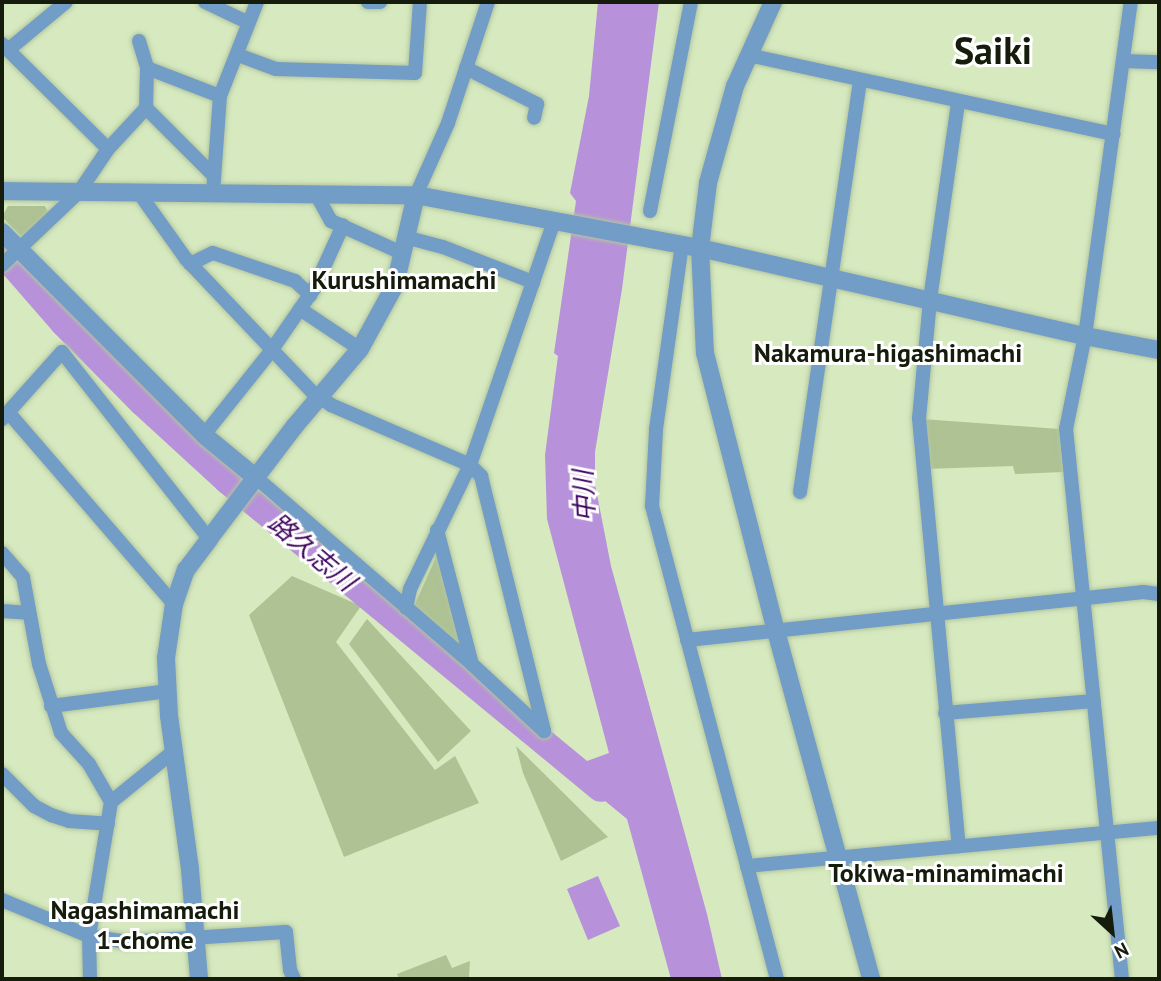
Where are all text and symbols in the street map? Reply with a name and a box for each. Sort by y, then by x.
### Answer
district label: Saiki [954,27,1032,73]
district label: Kurushimamachi [312,264,496,296]
district label: Nakamura-higashimachi [754,337,1022,369]
water label: 中川 [567,469,601,523]
water label: 路久志川 [262,507,362,597]
district label: Tokiwa-minamimachi [828,857,1064,889]
district label: Nagashimamachi 1-chome [50,894,240,956]
north arrow [1077,897,1147,967]
text: N [1111,937,1133,964]

